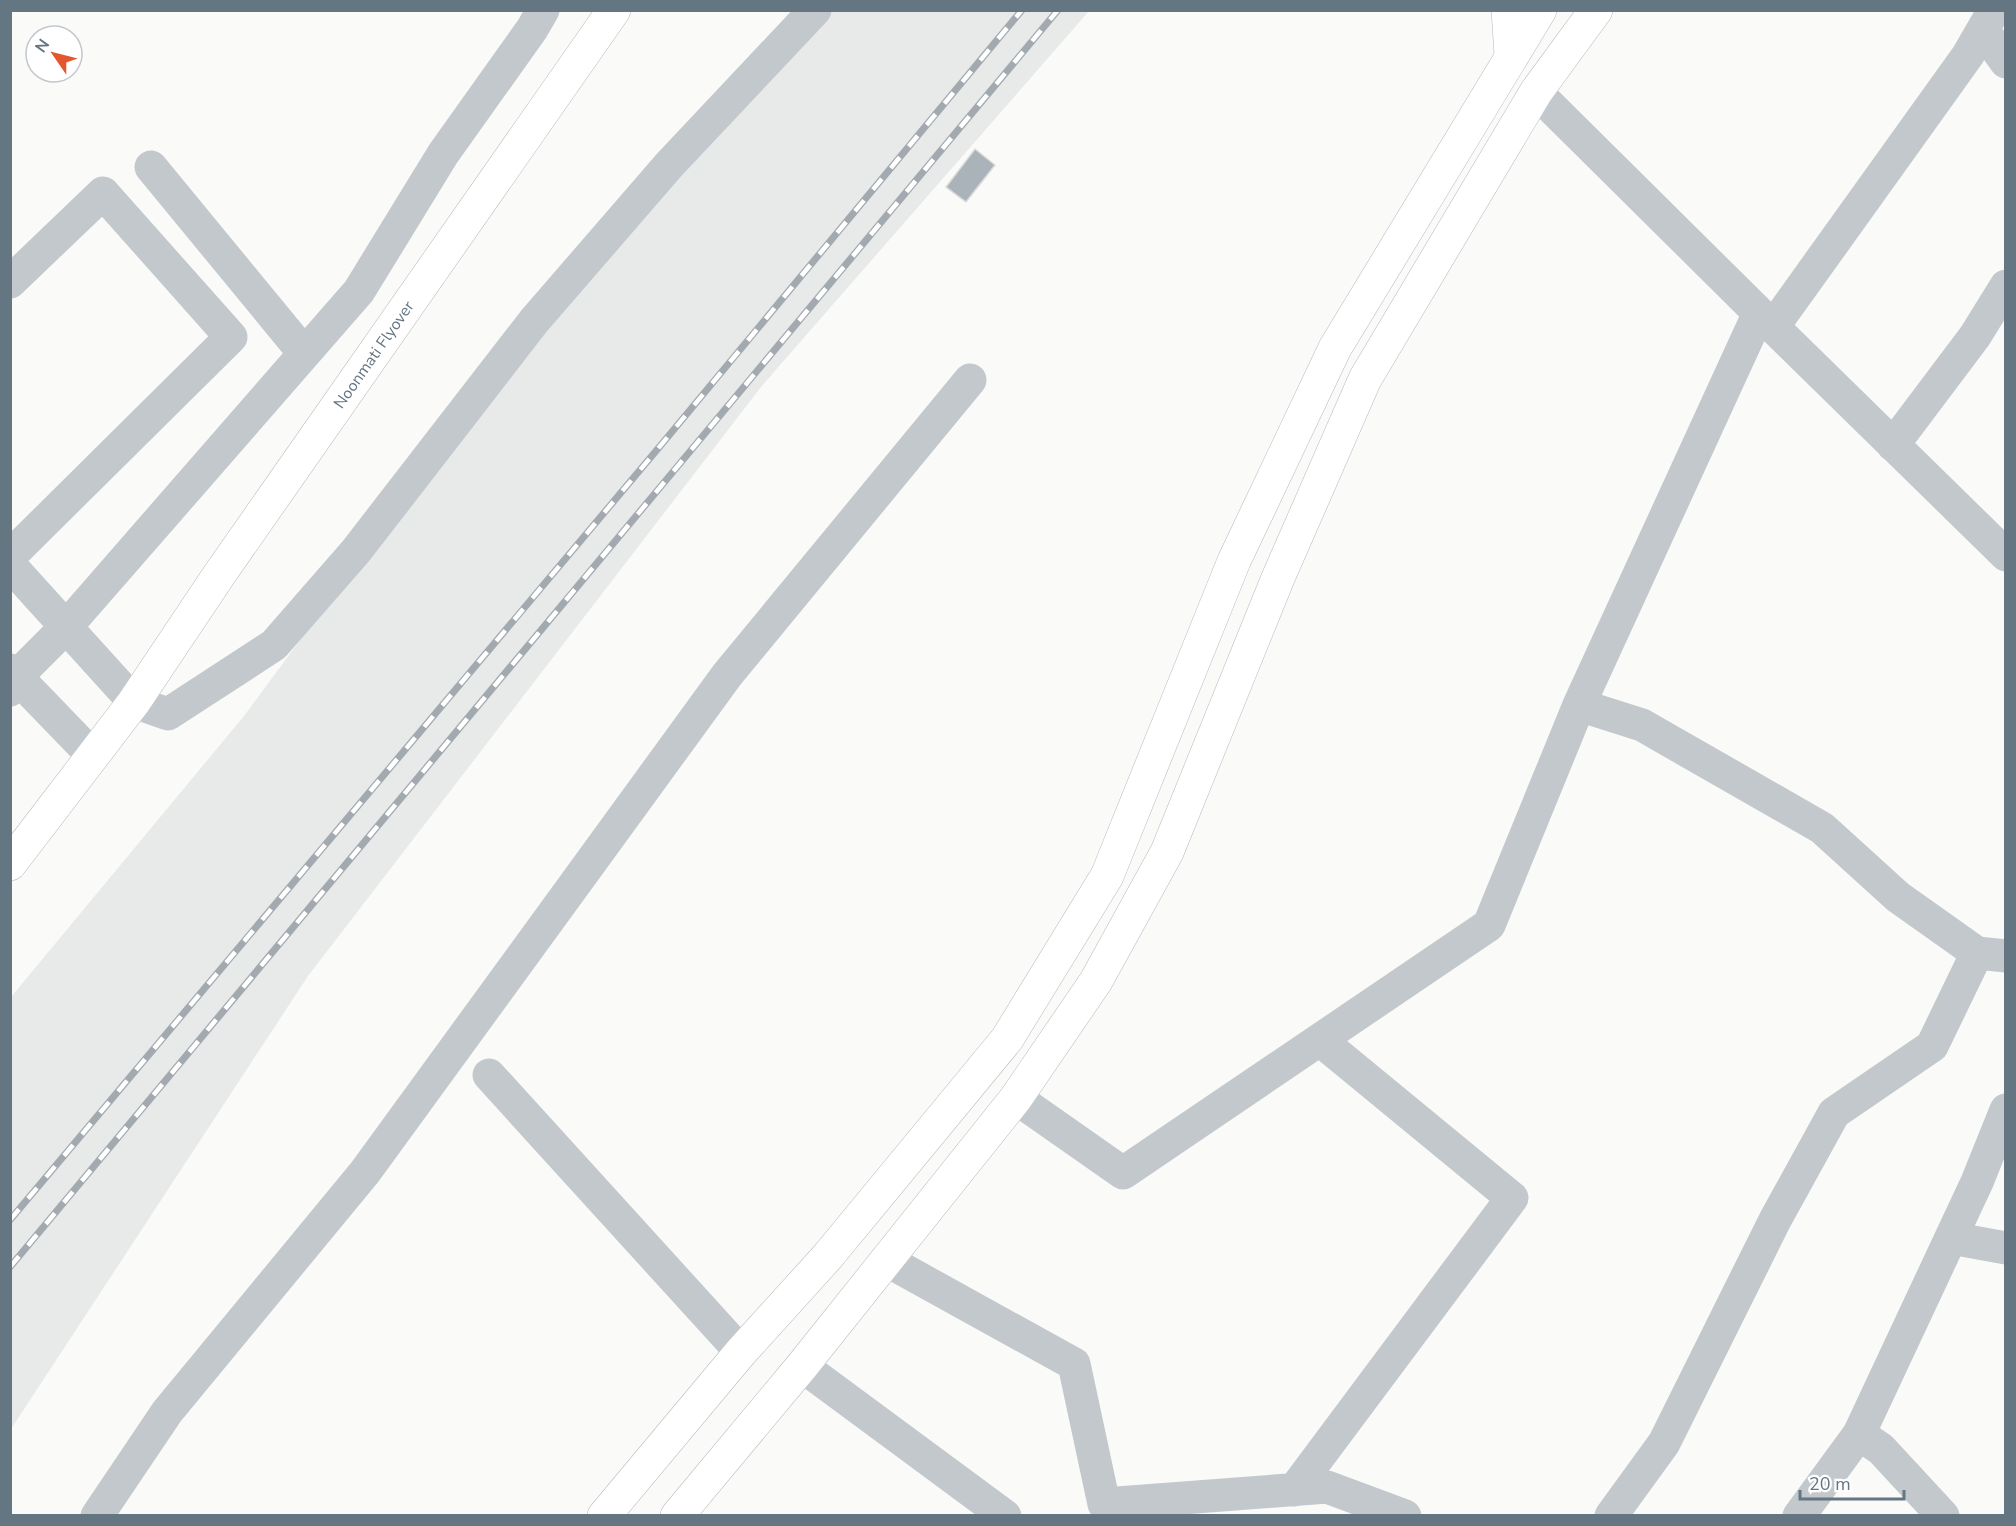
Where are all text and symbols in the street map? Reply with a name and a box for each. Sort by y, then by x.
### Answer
north arrow [24,24,84,84]
text: N [30,35,55,57]
street label: Noonmati Flyover [329,296,420,413]
scale bar [1800,1463,1904,1501]
text: 20 m [1809,1472,1851,1496]

